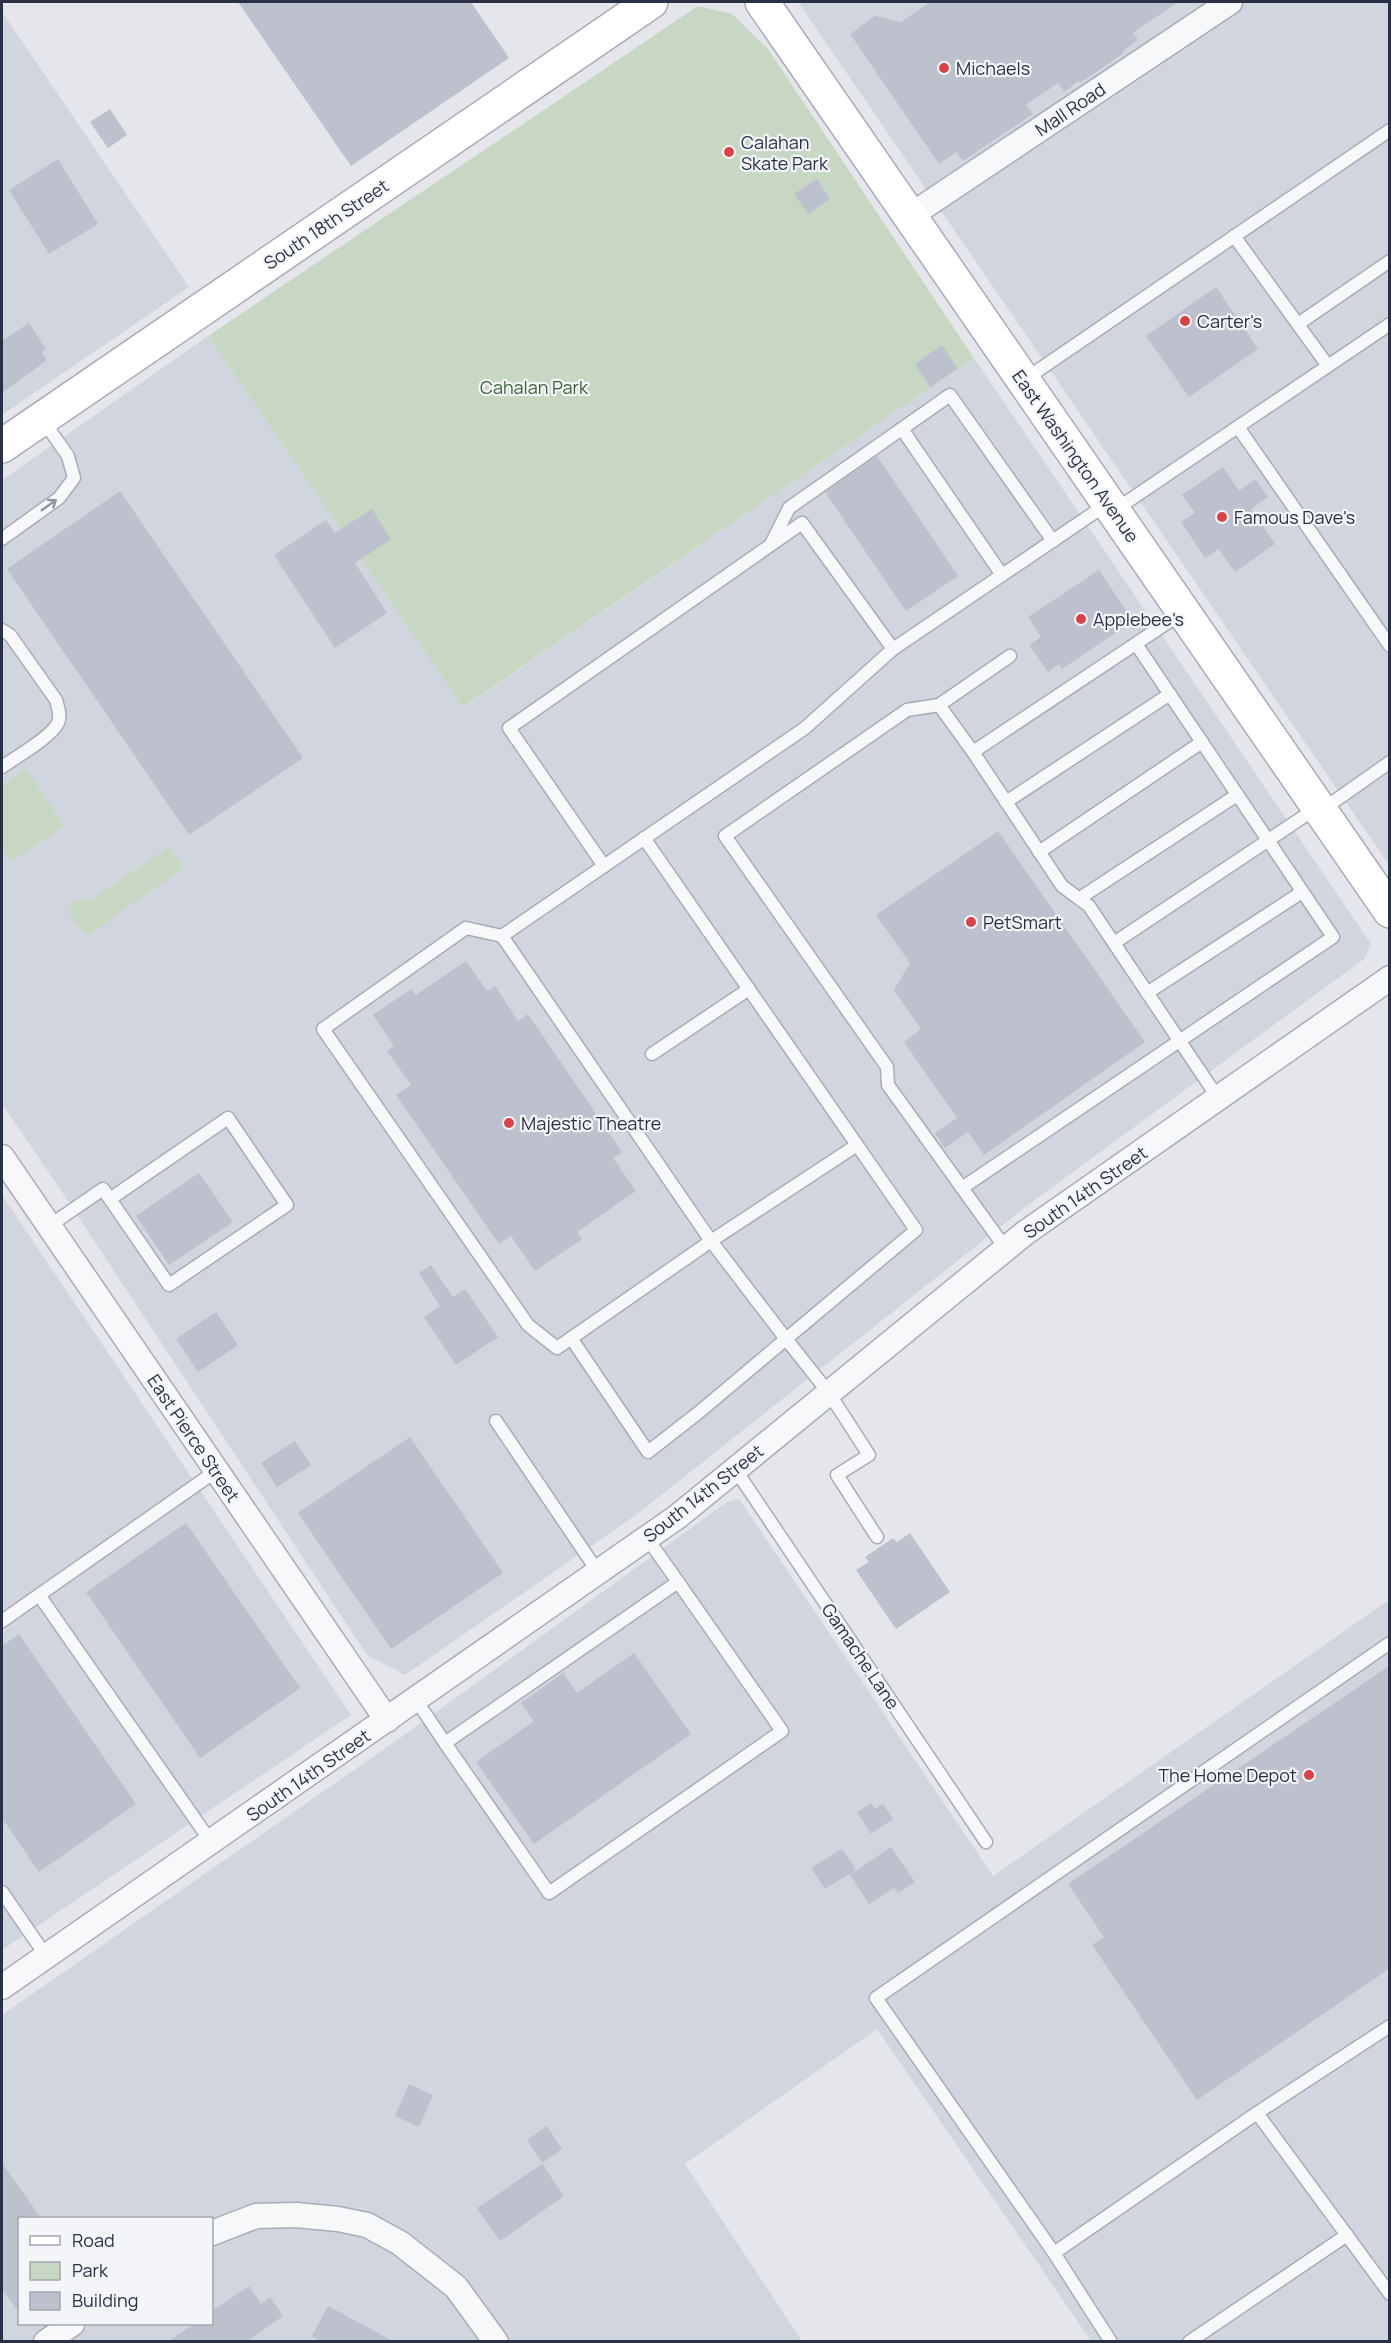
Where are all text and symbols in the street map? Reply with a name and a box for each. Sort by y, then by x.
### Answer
place label: Michaels [956,56,1030,80]
marker: Michaels [937,61,951,75]
street label: Mall Road [1030,77,1110,141]
place label: Calahan Skate Park [741,130,829,175]
marker: Calahan Skate Park [722,145,736,159]
street label: South 18th Street [259,173,393,275]
place label: Carter's [1197,309,1262,333]
marker: Carter's [1178,314,1192,328]
street label: East Washington Avenue [1007,365,1145,547]
park label: Cahalan Park [480,375,589,399]
one-way arrow [41,499,57,512]
place label: Famous Dave's [1234,505,1355,529]
marker: Famous Dave's [1215,510,1229,524]
place label: Applebee's [1093,607,1184,631]
marker: Applebee's [1074,612,1088,626]
place label: PetSmart [983,910,1062,934]
marker: PetSmart [964,915,978,929]
place label: Majestic Theatre [521,1111,661,1135]
marker: Majestic Theatre [502,1116,516,1130]
street label: South 14th Street [1018,1140,1152,1244]
street label: East Pierce Street [142,1369,246,1507]
street label: South 14th Street [638,1439,768,1547]
street label: Gamache Lane [817,1598,905,1714]
street label: South 14th Street [241,1723,375,1827]
place label: The Home Depot [1158,1763,1297,1787]
marker: The Home Depot [1302,1768,1316,1782]
legend [18,2217,213,2325]
text: Road [72,2228,115,2252]
text: Park [72,2258,109,2282]
text: Building [72,2288,138,2312]

